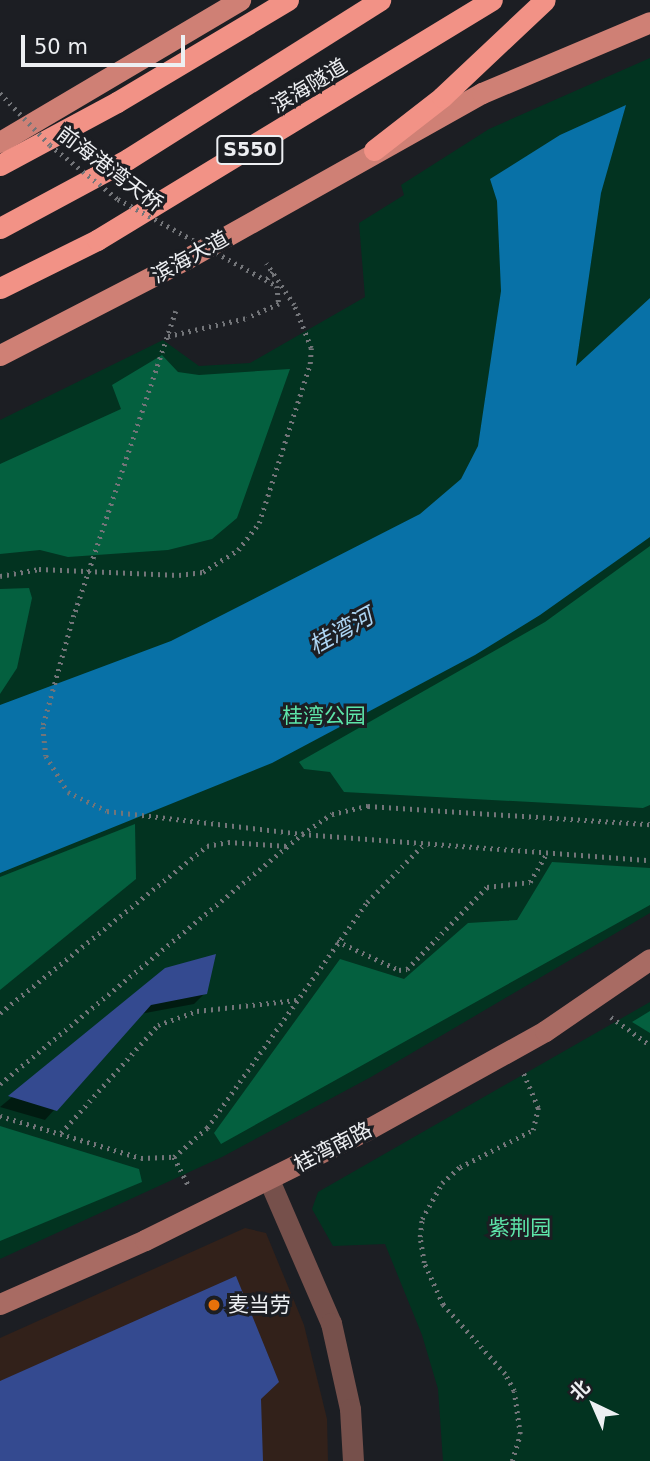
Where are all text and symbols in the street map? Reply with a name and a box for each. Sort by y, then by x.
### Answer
scale bar [24,21,189,65]
text: 50 m [34,35,88,59]
street label: 滨海隧道 [267,54,351,118]
street label: 前海港湾天桥 [52,121,168,217]
road number: S550 [215,134,285,166]
street label: 滨海大道 [147,226,233,288]
water label: 桂湾河 [304,602,378,660]
park label: 桂湾公园 [282,703,366,729]
street label: 桂湾南路 [290,1117,376,1177]
park label: 紫荆园 [489,1215,551,1241]
place label: 麦当劳 [228,1292,291,1318]
marker: 麦当劳 [206,1297,222,1313]
north arrow [559,1370,629,1440]
text: 北 [565,1375,594,1404]

